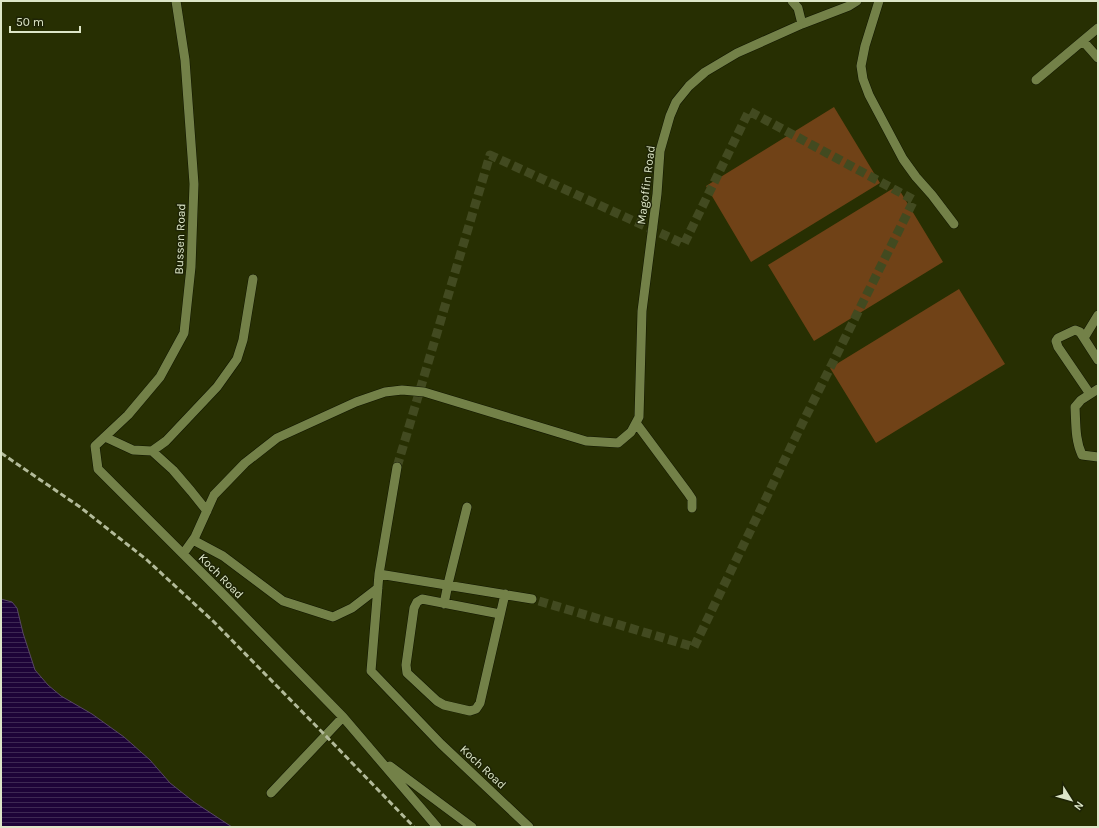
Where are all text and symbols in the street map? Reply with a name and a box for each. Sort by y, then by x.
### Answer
scale bar [10,8,80,34]
text: 50 m [16,15,44,29]
street label: Magoffin Road [634,145,658,225]
street label: Bussen Road [172,203,188,275]
street label: Koch Road [196,551,246,601]
street label: Koch Road [457,742,509,792]
north arrow [1051,780,1091,820]
text: N [1071,799,1086,813]

